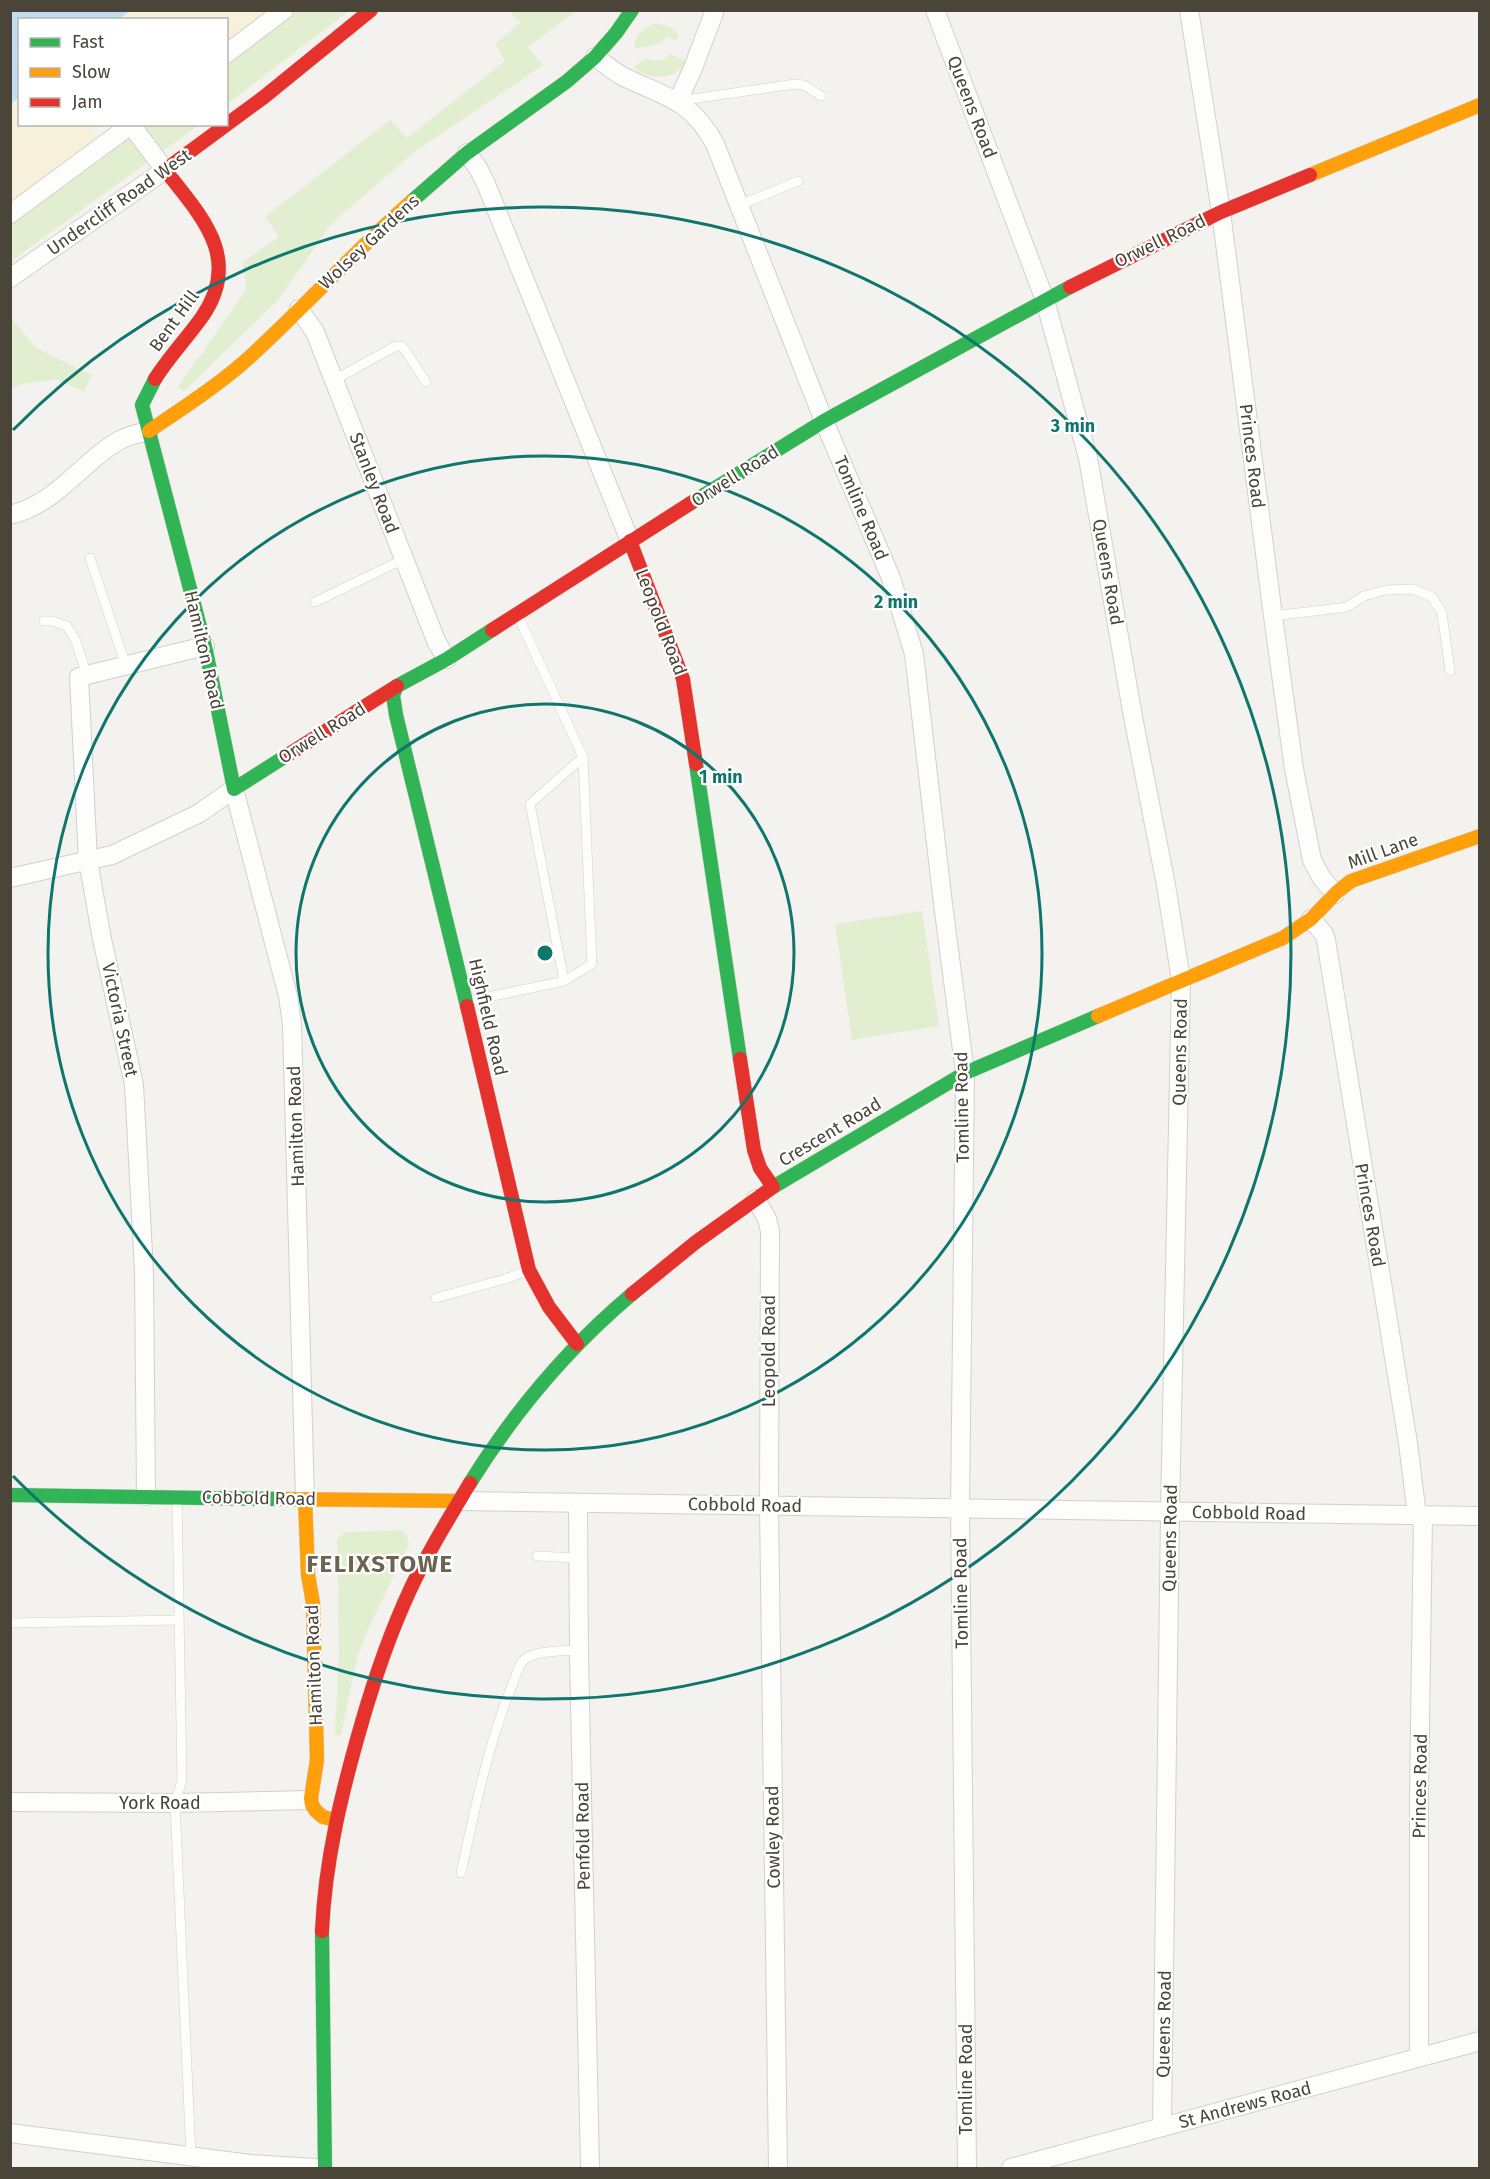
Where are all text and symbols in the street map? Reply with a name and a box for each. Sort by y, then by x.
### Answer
legend [18,18,228,126]
text: Fast [72,31,105,53]
street label: Queens Road [942,53,1002,161]
text: Slow [72,61,111,83]
text: Jam [72,91,103,113]
street label: Undercliff Road West [43,144,196,260]
street label: Wolsey Gardens [314,190,424,294]
street label: Orwell Road [1111,209,1209,273]
street label: Bent Hill [144,286,204,356]
street label: Princes Road [1235,402,1269,510]
text: 3 min [1050,415,1095,437]
street label: Stanley Road [345,429,403,537]
street label: Orwell Road [687,440,783,512]
street label: Tomline Road [829,452,893,564]
street label: Queens Road [1088,517,1128,627]
street label: Leopold Road [631,566,691,678]
street label: Hamilton Road [180,588,228,712]
text: 2 min [874,591,918,613]
street label: Orwell Road [274,697,370,769]
text: 1 min [699,766,743,788]
street label: Mill Lane [1345,828,1421,874]
centre of rings [535,943,555,963]
street label: Highfield Road [464,956,512,1078]
street label: Victoria Street [97,961,143,1079]
street label: Queens Road [1168,998,1192,1106]
street label: Tomline Road [950,1051,974,1163]
street label: Hamilton Road [283,1065,309,1187]
street label: Crescent Road [775,1093,885,1171]
street label: Princes Road [1350,1161,1390,1269]
street label: Leopold Road [758,1295,780,1407]
street label: Queens Road [1158,1484,1182,1592]
street label: Cobbold Road [202,1486,316,1510]
street label: Cobbold Road [688,1493,802,1517]
street label: Cobbold Road [1192,1501,1306,1525]
street label: Tomline Road [949,1537,973,1649]
district label: FELIXSTOWE [306,1550,454,1578]
street label: Hamilton Road [301,1604,327,1726]
street label: Princes Road [1408,1733,1432,1839]
street label: Penfold Road [571,1781,595,1891]
street label: Cowley Road [761,1785,785,1889]
street label: York Road [119,1792,201,1814]
street label: Queens Road [1152,1970,1176,2078]
street label: Tomline Road [955,2023,977,2135]
street label: St Andrews Road [1176,2077,1314,2133]

